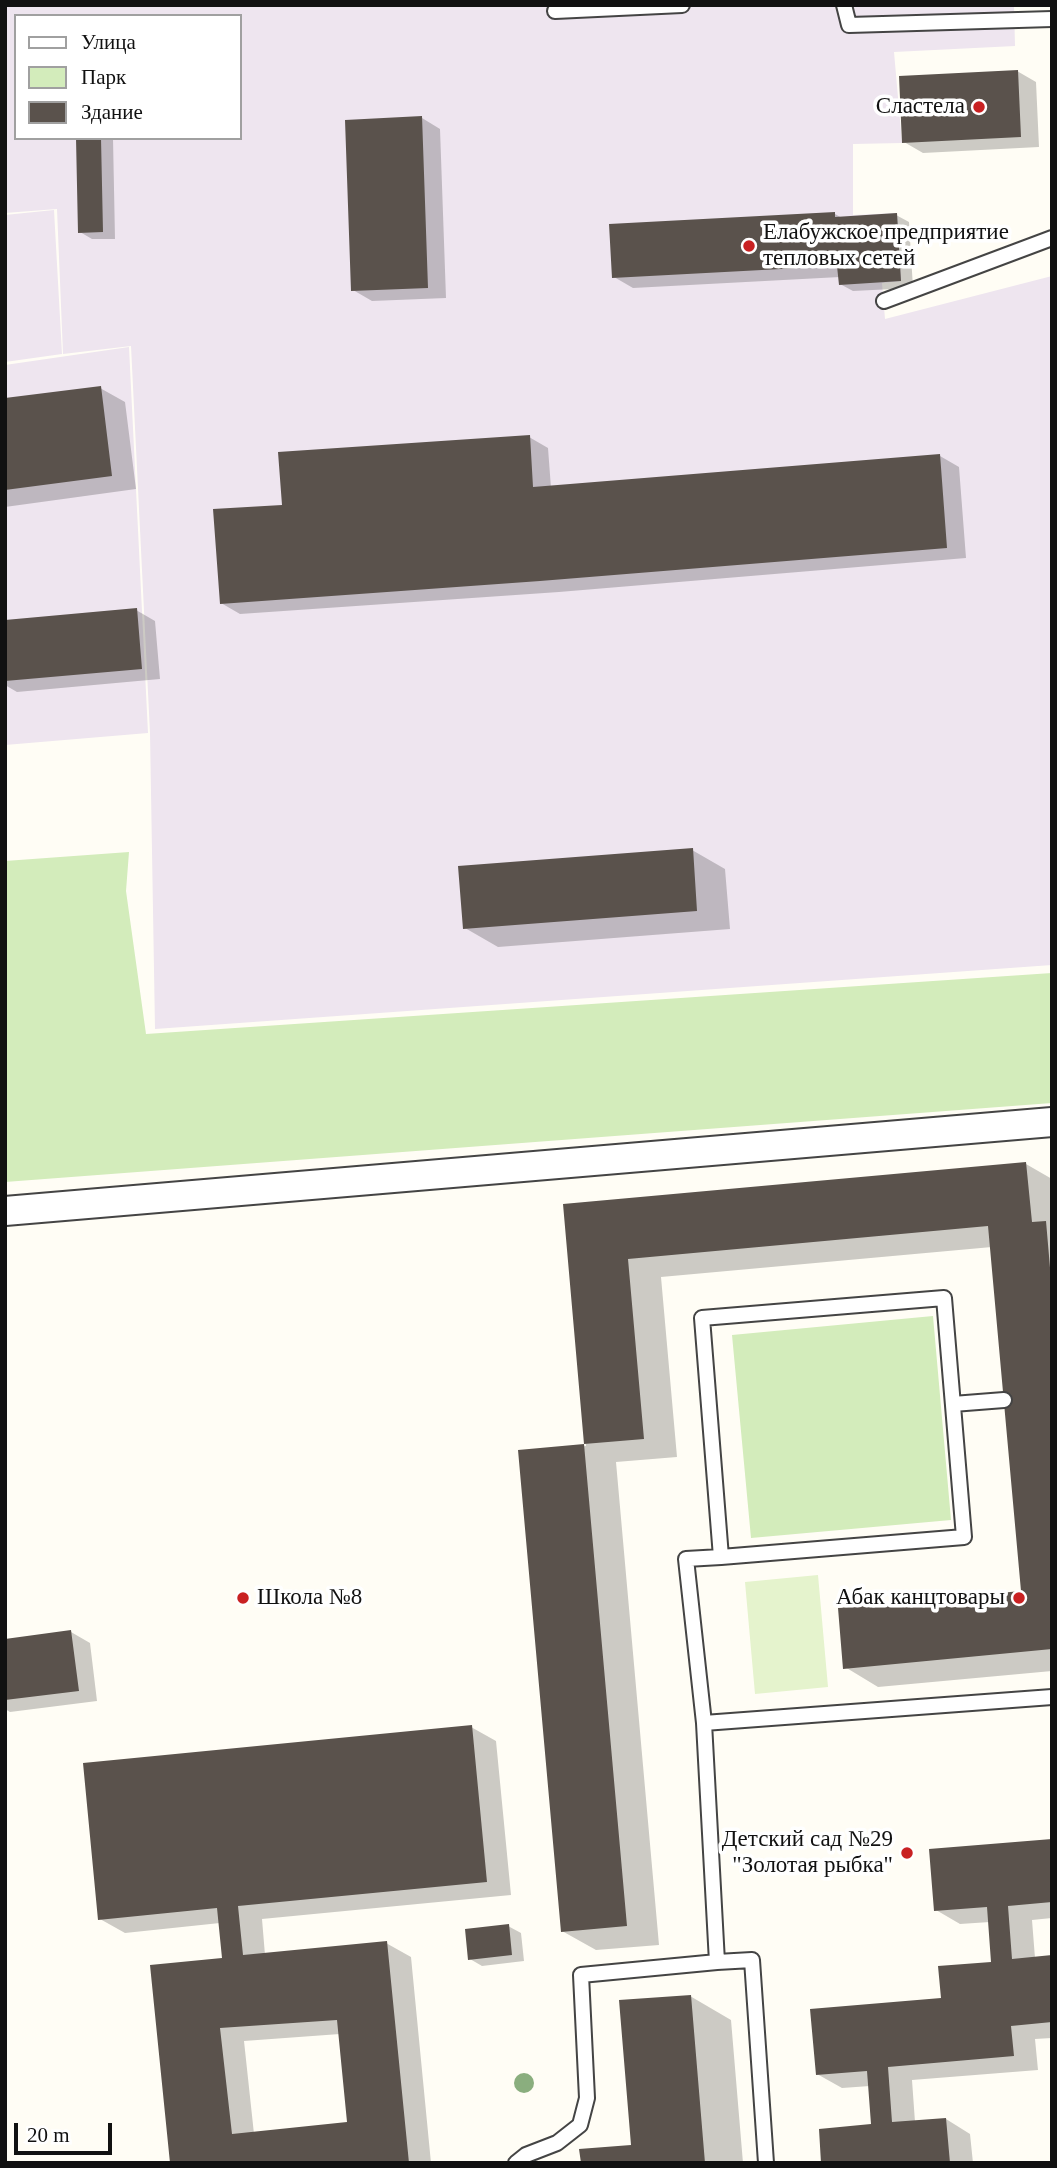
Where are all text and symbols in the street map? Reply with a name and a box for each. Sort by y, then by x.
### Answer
legend [14,14,242,140]
text: Улица [81,30,136,54]
text: Парк [81,65,126,89]
place label: Сластела [876,93,965,121]
marker: Сластела [971,99,987,115]
text: Здание [81,100,143,124]
place label: Елабужское предприятие тепловых сетей [763,219,1009,273]
marker: Елабужское предприятие тепловых сетей [741,238,757,254]
place label: Школа №8 [257,1584,362,1612]
place label: Абак канцтовары [836,1584,1005,1612]
marker: Школа №8 [235,1590,251,1606]
marker: Абак канцтовары [1011,1590,1027,1606]
place label: Детский сад №29 "Золотая рыбка" [722,1826,893,1880]
marker: Детский сад №29 "Золотая рыбка" [899,1845,915,1861]
scale bar [18,2108,116,2152]
text: 20 m [27,2123,70,2147]

